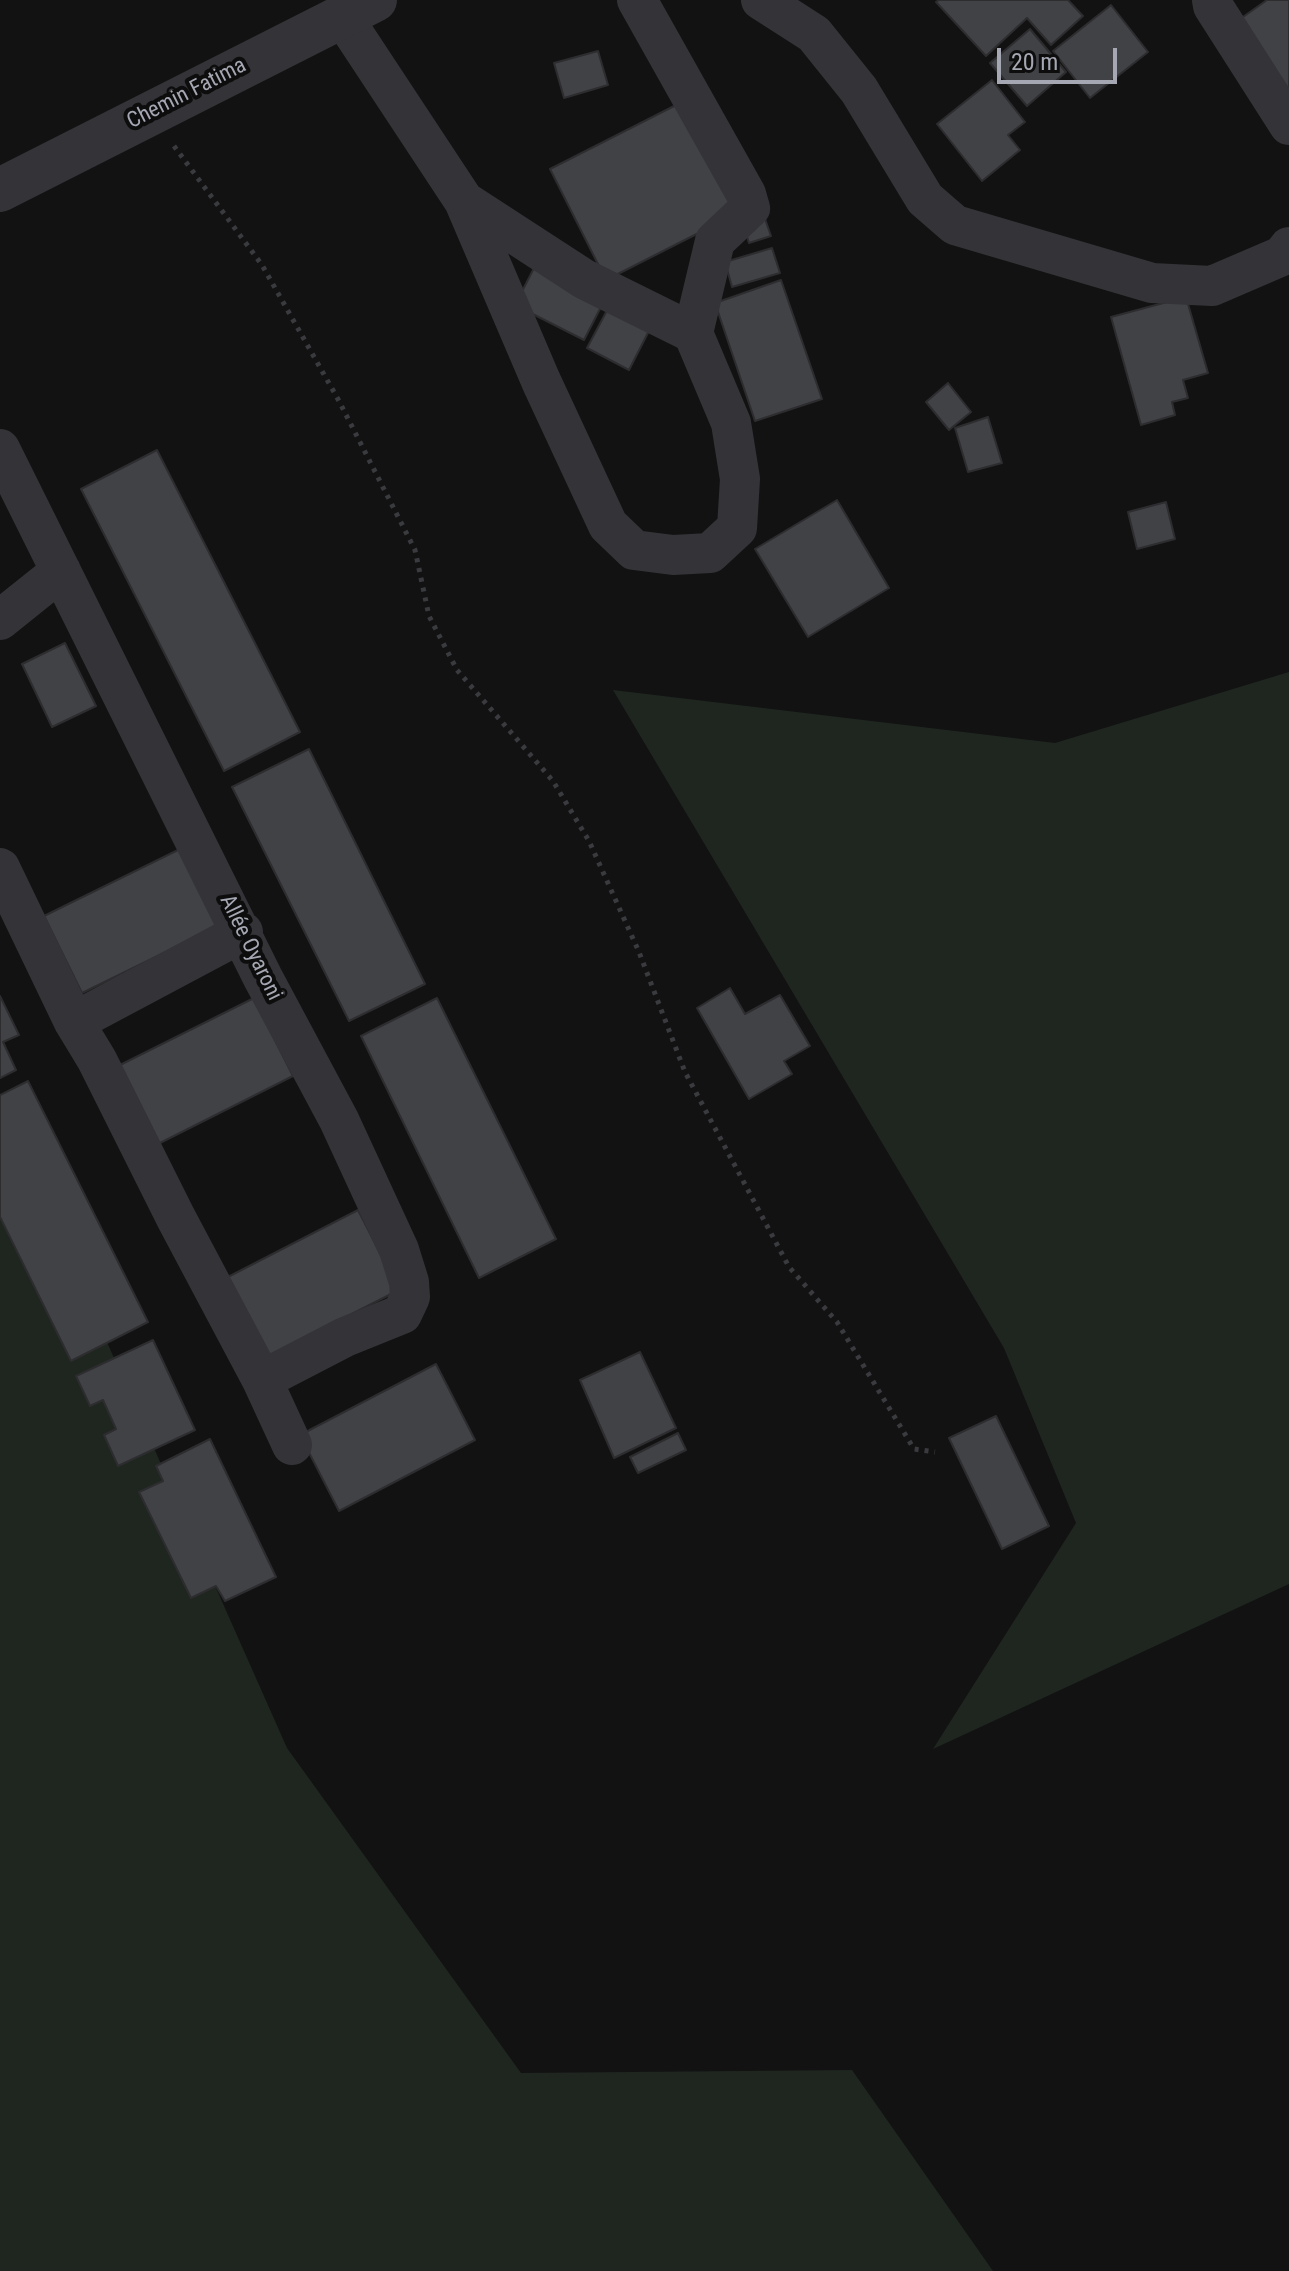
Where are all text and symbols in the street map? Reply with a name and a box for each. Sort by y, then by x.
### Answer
scale bar [1001,32,1121,82]
text: 20 m [1011,48,1058,76]
street label: Chemin Fatima [123,53,251,135]
street label: Allée Oyaroni [213,891,287,1005]

